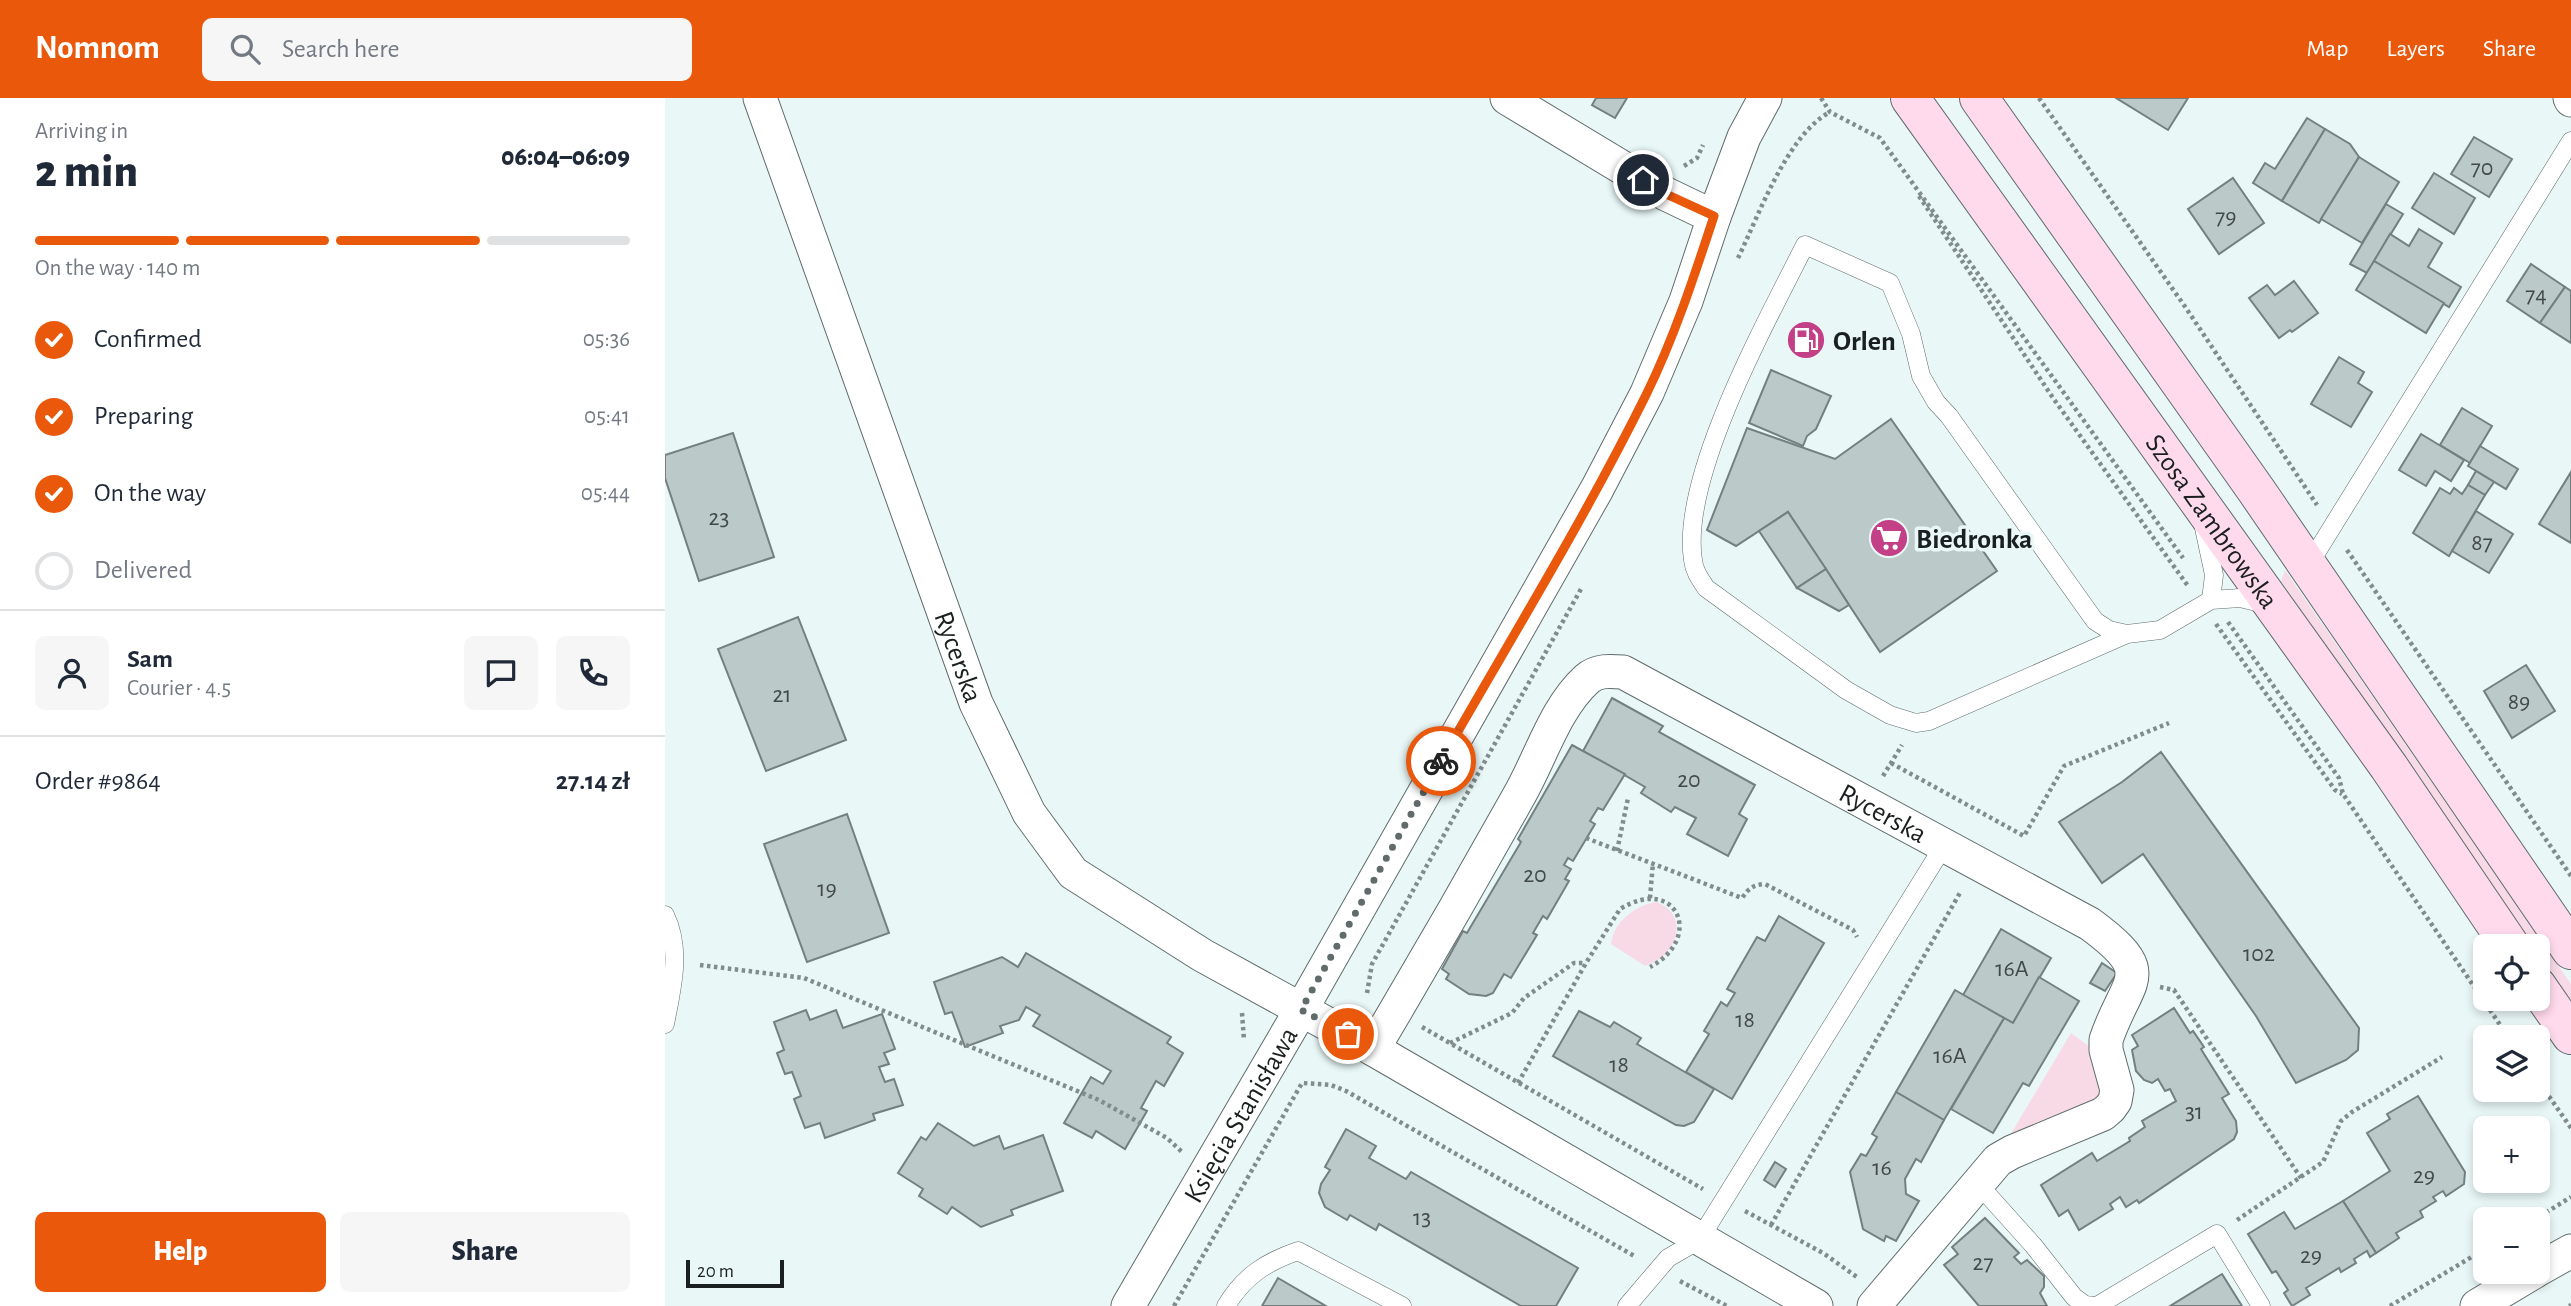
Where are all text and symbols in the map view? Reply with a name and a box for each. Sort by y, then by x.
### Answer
search box [202,18,692,81]
icon: search [226,30,264,68]
text: Nomnom [35,32,160,65]
text: Search here [282,36,400,62]
text: Map [2306,37,2348,61]
text: Layers [2386,37,2445,61]
text: Share [2483,37,2536,61]
text: Arriving in [35,120,128,143]
text: 06:04–06:09 [501,144,630,170]
text: 2 min [35,149,138,195]
pin [1613,150,1673,210]
house number: 70 [2471,156,2493,180]
icon: home [1624,161,1662,199]
house number: 79 [2215,205,2237,229]
text: On the way · 140 m [35,257,200,280]
house number: 74 [2525,283,2547,307]
fuel station icon: Orlen [1785,319,1827,361]
icon: check [35,321,73,359]
text: Confirmed [94,326,202,352]
text: 05:36 [583,328,630,351]
place label: Orlen [1833,328,1896,356]
icon: check [35,398,73,436]
text: Preparing [94,403,193,429]
text: 05:41 [584,405,630,428]
street label: Szosa Zambrowska [2140,430,2283,614]
icon: check [35,475,73,513]
text: On the way [94,480,206,506]
text: 05:44 [581,482,630,505]
house number: 23 [709,506,729,530]
supermarket icon: Biedronka [1868,517,1910,559]
place label: Biedronka [1916,526,2033,554]
house number: 87 [2471,531,2493,555]
text: Delivered [94,557,192,583]
street label: Rycerska [928,608,987,707]
button: person [35,636,109,710]
button: chat [464,636,538,710]
button: phone [556,636,630,710]
text: Sam [127,646,173,672]
text: Courier · 4.5 [127,677,231,700]
house number: 21 [772,683,792,707]
house number: 89 [2508,690,2530,714]
courier [1406,726,1476,796]
icon: bike [1422,742,1460,780]
text: Order #9864 [35,768,161,794]
text: 27.14 zł [556,768,630,794]
house number: 20 [1677,768,1701,792]
street label: Rycerska [1834,779,1931,849]
house number: 20 [1523,863,1547,887]
house number: 19 [817,877,837,901]
map controls [2473,934,2550,1284]
button: locate [2473,934,2550,1011]
house number: 102 [2243,942,2275,966]
house number: 16A [1995,957,2029,981]
pin [1318,1004,1378,1064]
house number: 18 [1735,1008,1755,1032]
icon: bag [1329,1015,1367,1053]
street label: Księcia Stanisława [1180,1023,1304,1208]
button: layers [2473,1025,2550,1102]
house number: 16A [1933,1044,1967,1068]
house number: 18 [1609,1053,1629,1077]
house number: 31 [2185,1100,2203,1124]
button: + [2473,1116,2550,1193]
house number: 16 [1872,1156,1892,1180]
house number: 29 [2413,1164,2435,1188]
house number: 13 [1413,1206,1431,1230]
button: − [2473,1207,2550,1284]
button: Help [35,1212,326,1292]
button: Share [340,1212,630,1292]
house number: 29 [2300,1244,2322,1268]
house number: 27 [1973,1251,1993,1275]
scale bar [686,1257,784,1289]
text: 20 m [697,1262,734,1281]

